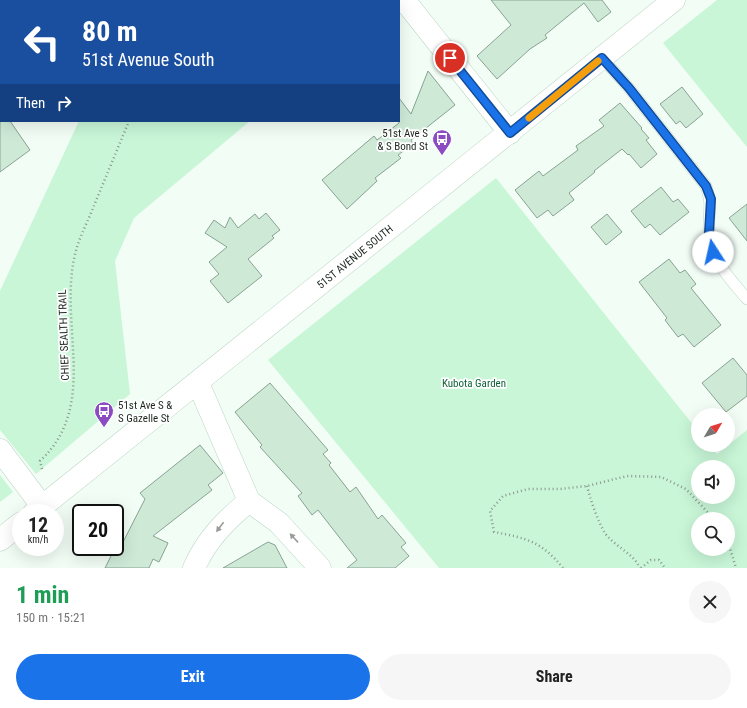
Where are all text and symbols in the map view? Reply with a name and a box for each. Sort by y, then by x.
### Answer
text: 80 m [82,15,138,48]
icon: left [16,16,68,68]
pin [433,41,467,75]
icon: arrive [439,47,461,69]
text: 51st Avenue South [82,49,214,70]
icon: right [53,92,75,114]
text: Then [16,94,45,112]
place label: 51st Ave S & S Bond St [377,127,428,153]
bus stop icon: 51st Ave S & S Bond St [431,128,453,156]
street label: 51ST AVENUE SOUTH [314,222,396,292]
position arrow [692,231,734,273]
street label: CHIEF SEALTH TRAIL [56,289,72,381]
park label: Kubota Garden [442,377,506,390]
place label: 51st Ave S & S Gazelle St [118,399,172,425]
bus stop icon: 51st Ave S & S Gazelle St [93,400,115,428]
north arrow [691,408,735,452]
map controls [691,408,735,556]
button: sound [691,460,735,504]
speed limit sign: 20 [72,504,124,556]
button: search [691,512,735,556]
text: 12 [28,513,48,537]
one-way arrow [216,522,224,533]
one-way arrow [290,533,299,543]
text: km/h [28,534,48,545]
text: 1 min [16,581,69,609]
button: close [689,581,731,623]
text: 150 m · 15:21 [16,610,86,625]
button: Exit [16,654,370,700]
button: Share [378,654,731,700]

